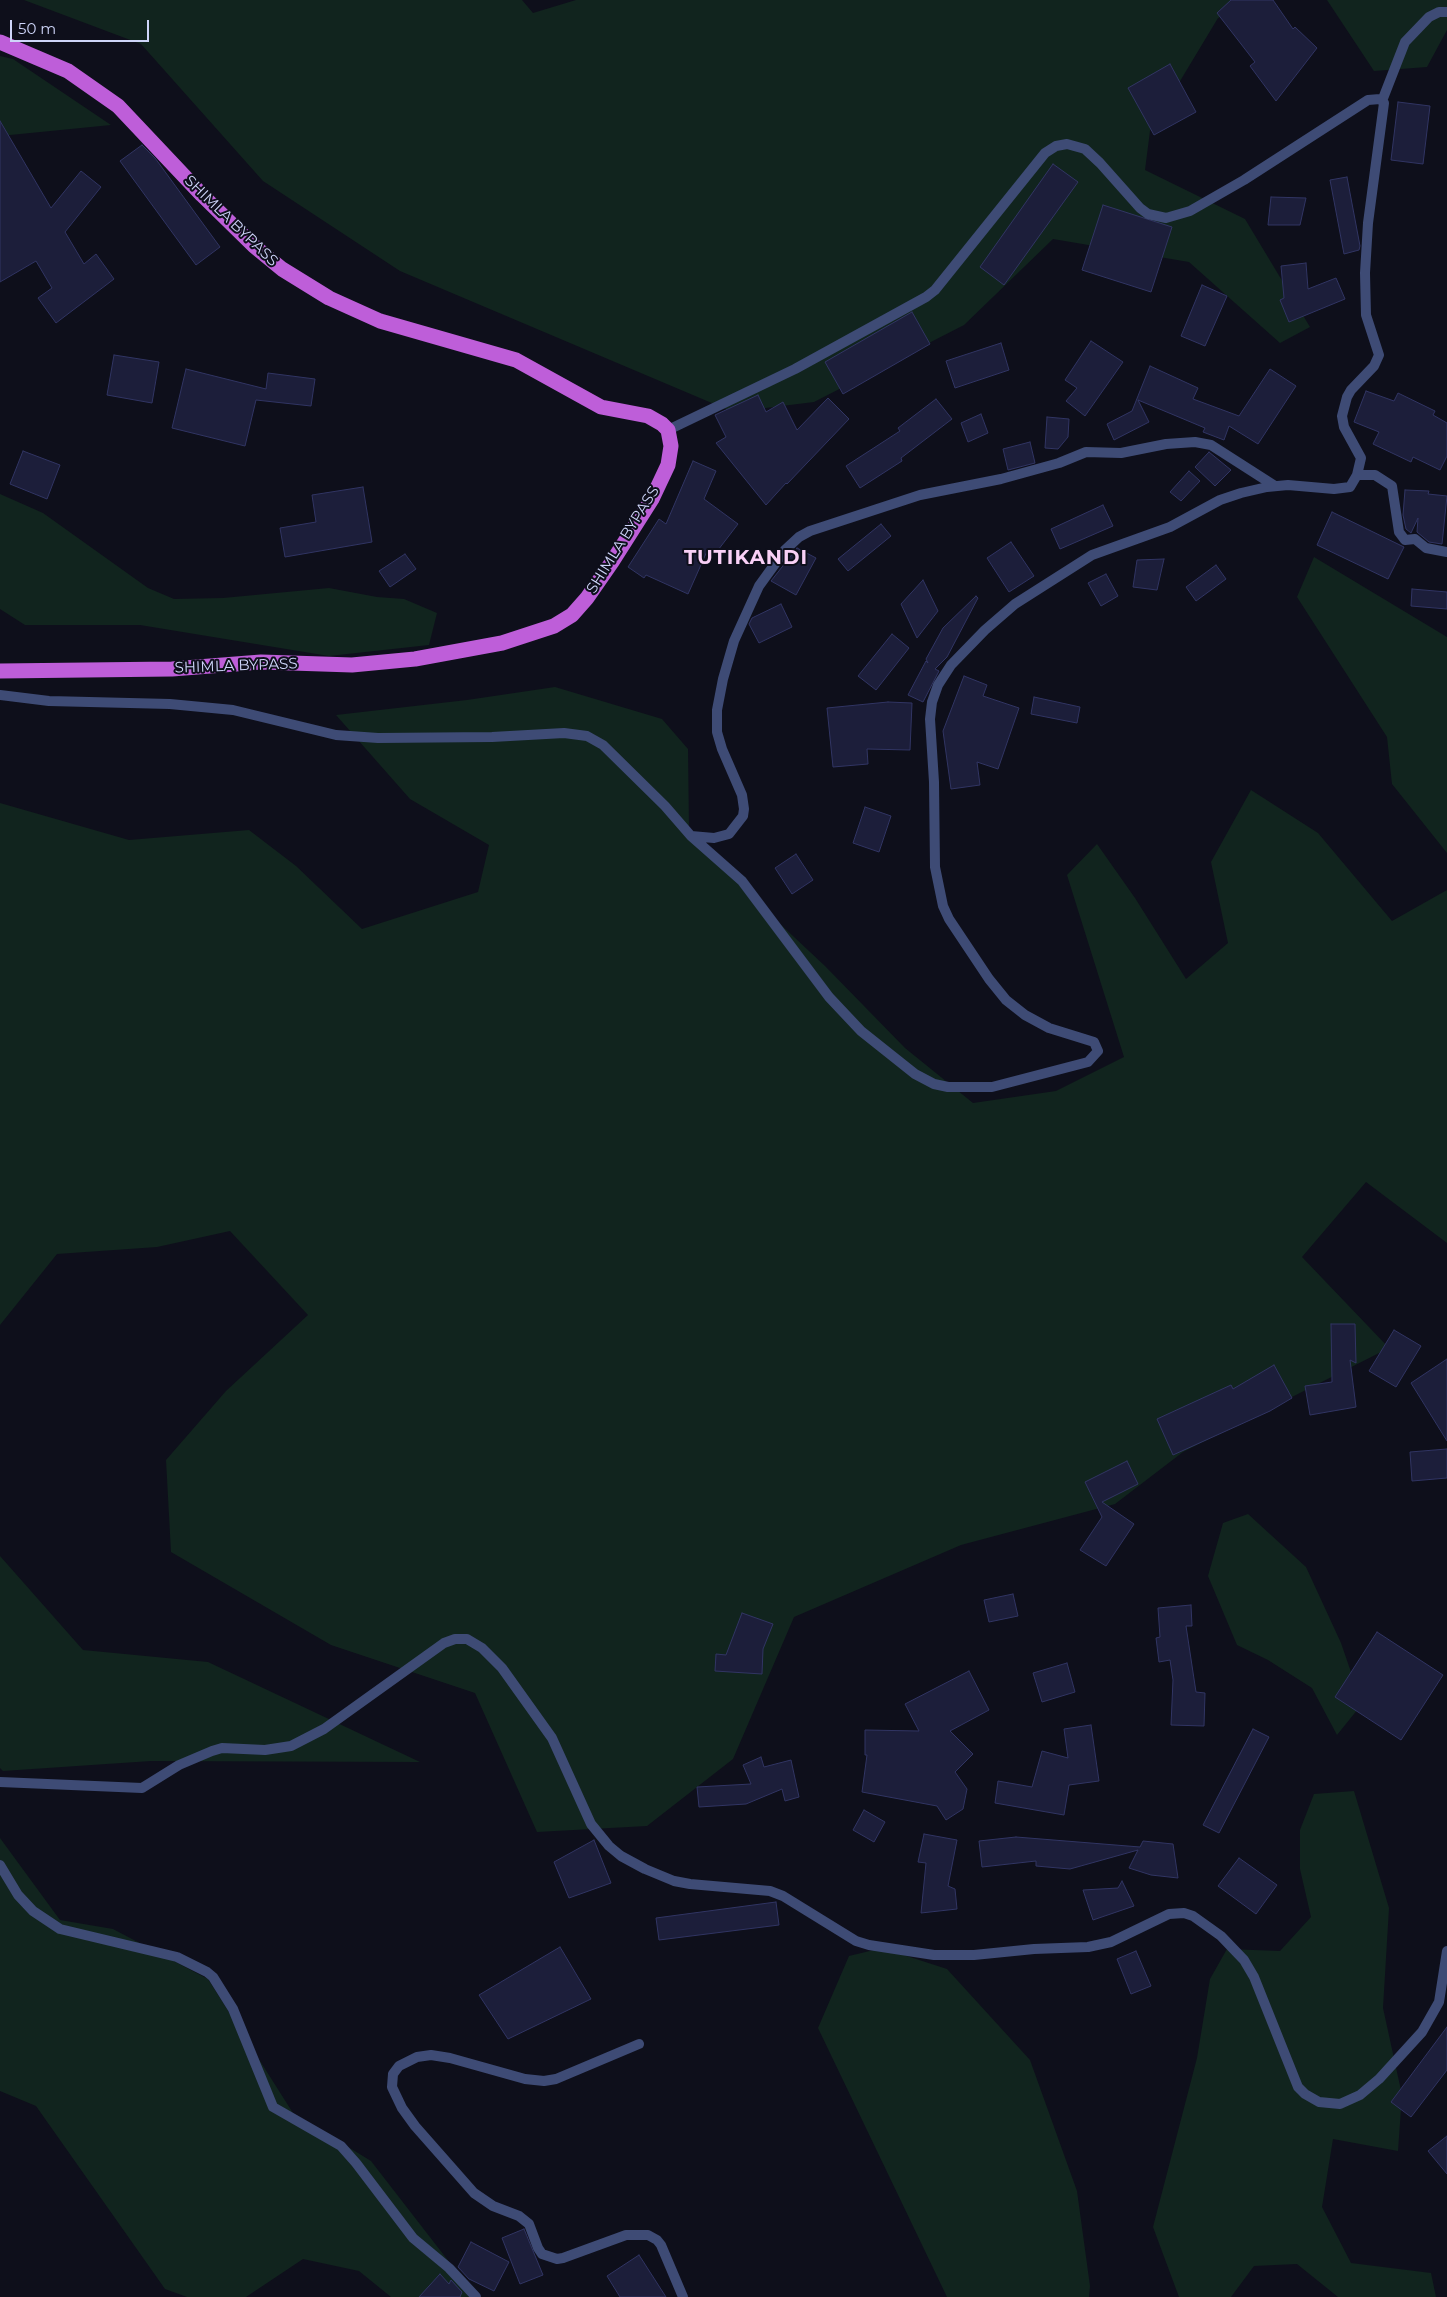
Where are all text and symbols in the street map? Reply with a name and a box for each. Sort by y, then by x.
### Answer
scale bar [12,10,151,42]
text: 50 m [18,19,56,38]
street label: SHIMLA BYPASS [180,172,282,270]
street label: SHIMLA BYPASS [583,483,663,597]
district label: TUTIKANDI [683,546,809,570]
street label: SHIMLA BYPASS [174,655,298,677]

